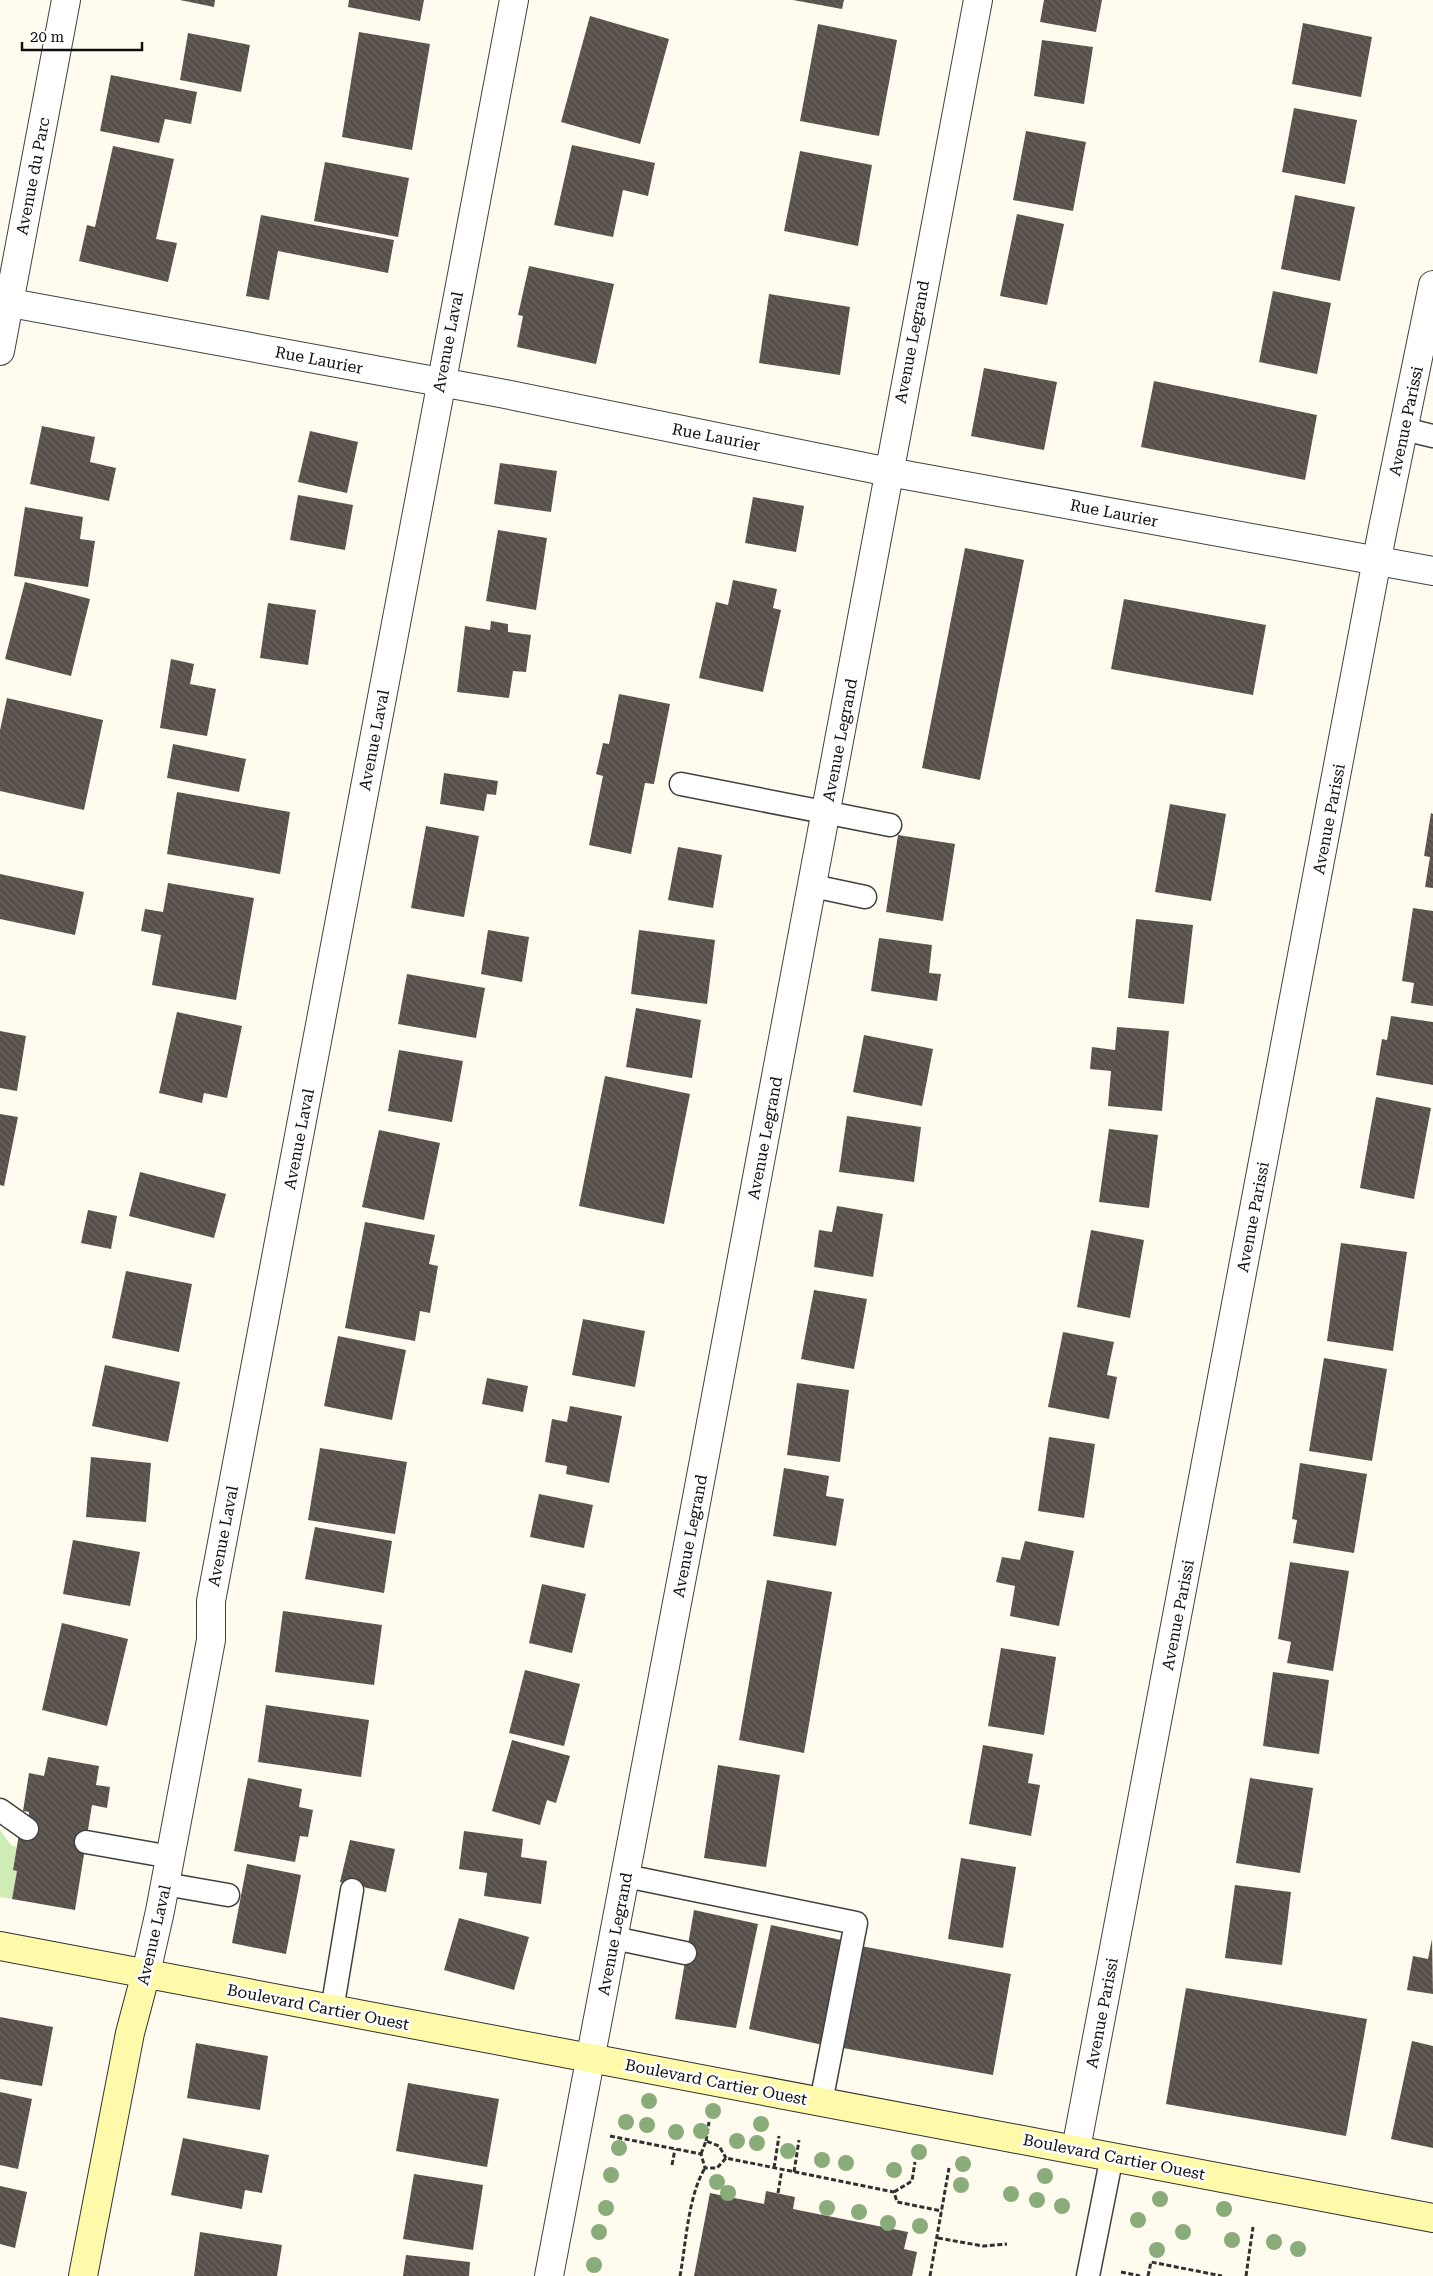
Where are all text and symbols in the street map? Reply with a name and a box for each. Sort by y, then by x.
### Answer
scale bar [22,20,142,52]
text: 20 m [30,28,65,46]
street label: Avenue du Parc [12,115,54,237]
street label: Avenue Legrand [891,279,933,405]
street label: Avenue Laval [429,290,467,394]
street label: Rue Laurier [273,342,365,378]
street label: Avenue Parissi [1385,364,1427,478]
street label: Rue Laurier [670,419,762,455]
street label: Rue Laurier [1068,495,1160,531]
street label: Avenue Legrand [819,677,861,803]
street label: Avenue Laval [355,688,393,792]
street label: Avenue Parissi [1309,762,1349,876]
street label: Avenue Legrand [744,1075,786,1201]
street label: Avenue Laval [280,1087,318,1191]
street label: Avenue Parissi [1233,1160,1273,1274]
street label: Avenue Legrand [669,1473,711,1599]
street label: Avenue Laval [204,1484,242,1588]
street label: Avenue Parissi [1158,1558,1198,1672]
street label: Avenue Legrand [594,1871,636,1997]
street label: Avenue Laval [133,1883,175,1987]
street label: Avenue Parissi [1082,1956,1122,2070]
street label: Boulevard Cartier Ouest [225,1980,411,2034]
street label: Boulevard Cartier Ouest [623,2055,809,2109]
street label: Boulevard Cartier Ouest [1021,2130,1207,2184]

